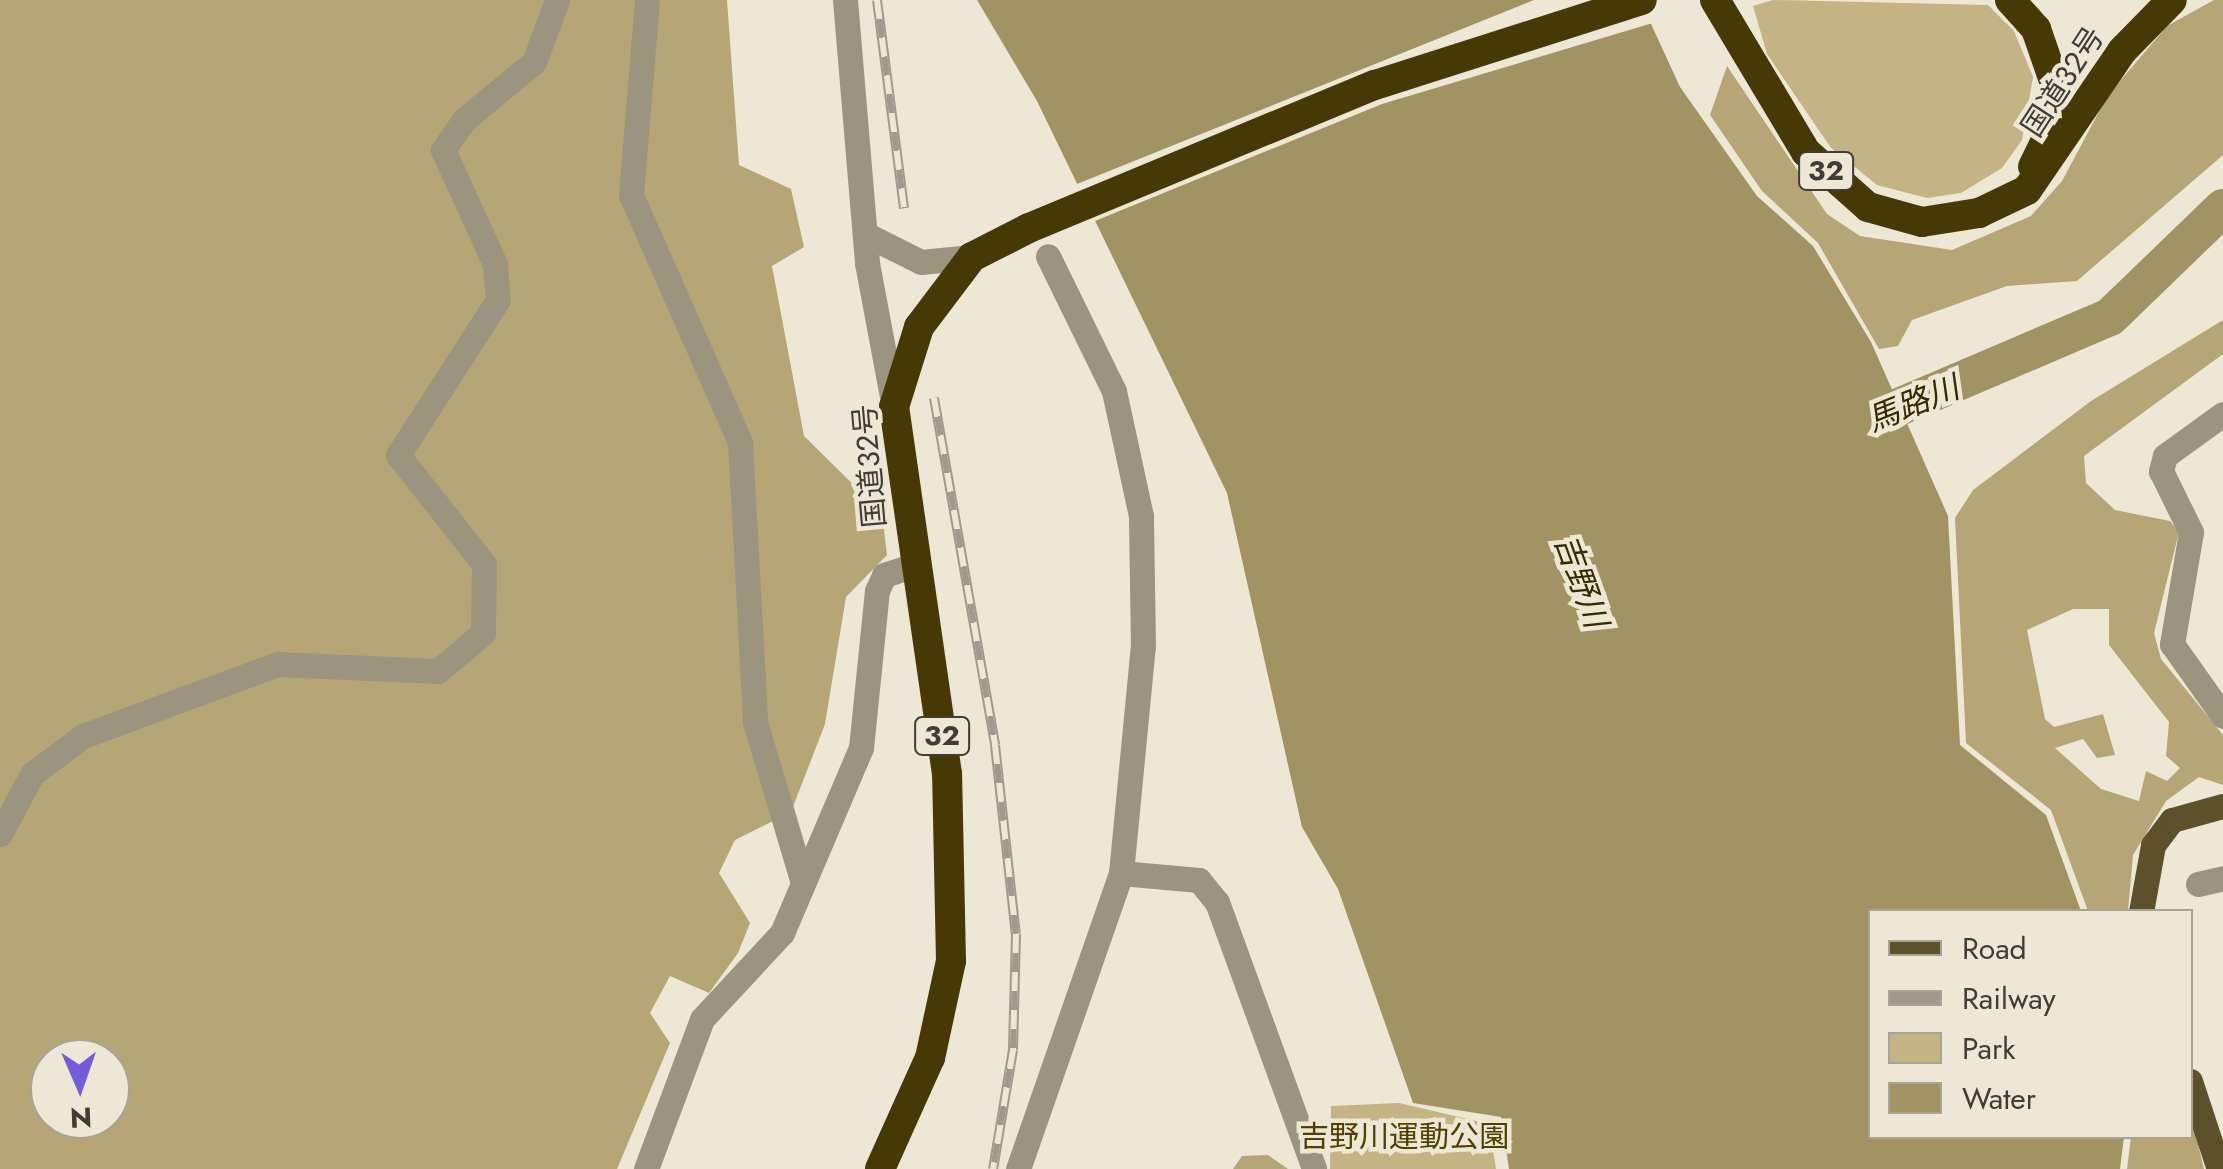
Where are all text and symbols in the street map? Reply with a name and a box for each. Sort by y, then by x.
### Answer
street label: 国道32号 [2014,20,2112,144]
road number: 32 [1796,148,1856,194]
water label: 馬路川 [1861,368,1965,440]
street label: 国道32号 [847,403,893,529]
water label: 吉野川 [1547,529,1615,633]
road number: 32 [912,713,972,759]
legend [1868,909,2193,1139]
text: Road [1962,927,2027,970]
text: Railway [1962,977,2056,1020]
text: Park [1962,1027,2015,1070]
north arrow [30,1039,130,1139]
text: Water [1962,1077,2036,1120]
text: N [69,1097,93,1138]
park label: 吉野川運動公園 [1299,1119,1509,1155]

